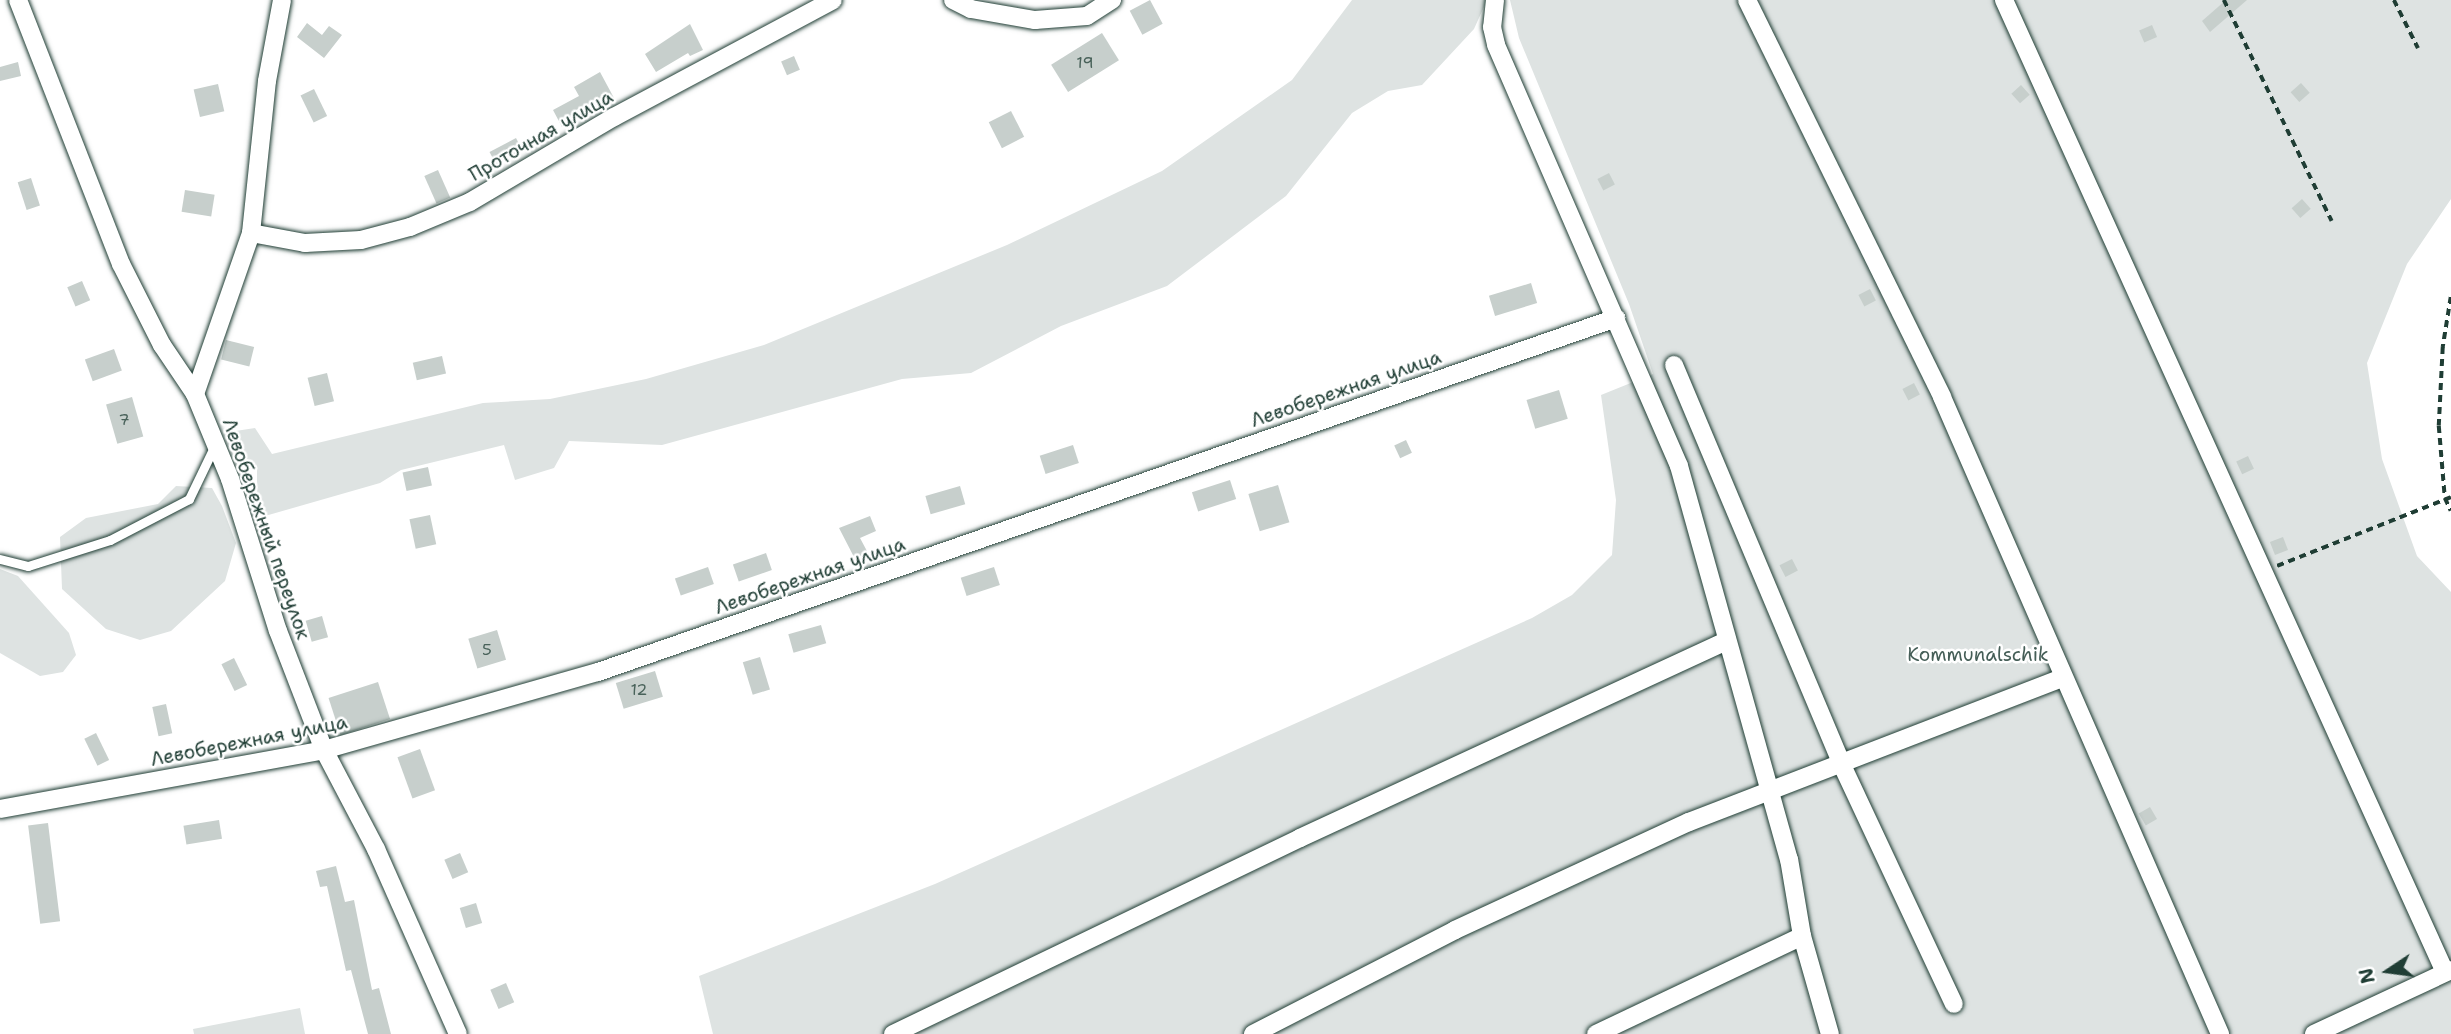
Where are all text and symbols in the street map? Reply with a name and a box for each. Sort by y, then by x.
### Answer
house number: 19 [1076,53,1094,73]
street label: Проточная улица [465,86,617,186]
street label: Левобережная улица [1248,346,1444,432]
house number: 7 [118,410,130,430]
street label: Левобережный переулок [217,416,315,642]
street label: Левобережная улица [712,533,908,619]
house number: 5 [482,640,492,660]
park label: Kommunalschik [1907,644,2049,666]
house number: 12 [630,680,648,700]
street label: Левобережная улица [149,711,349,771]
north arrow [2353,936,2423,1006]
text: N [2353,966,2381,986]

